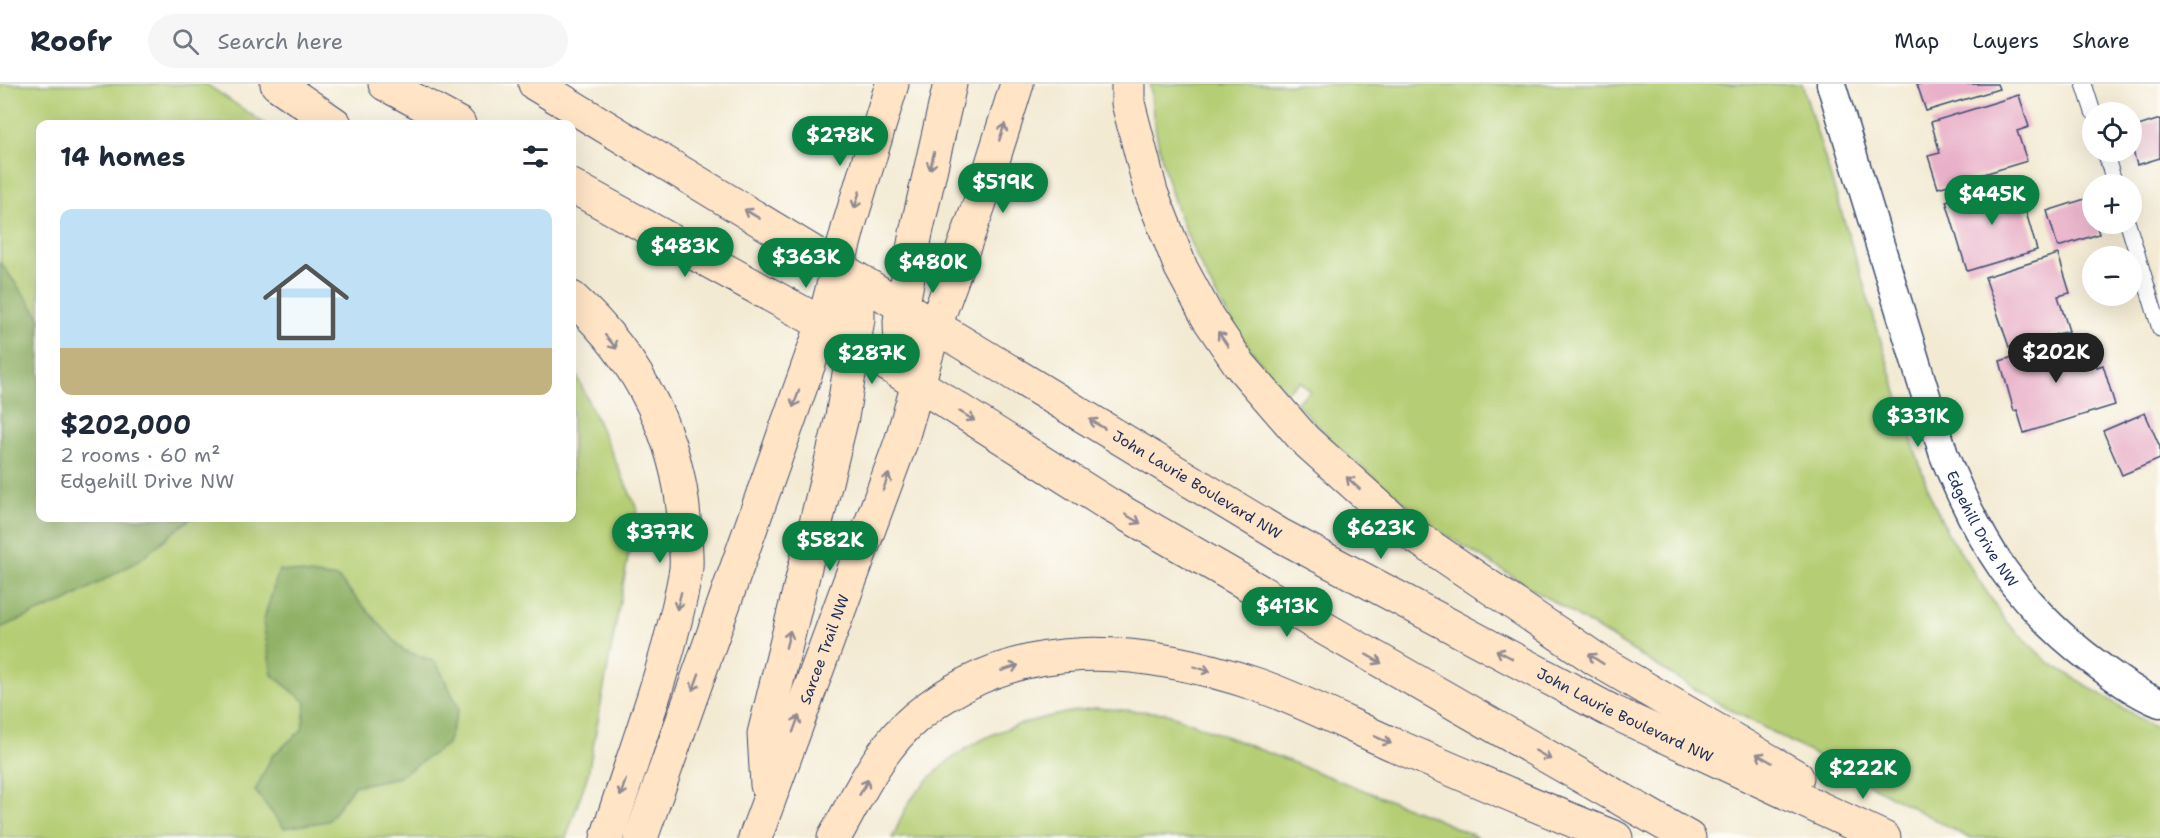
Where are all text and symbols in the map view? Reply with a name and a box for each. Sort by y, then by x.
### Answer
search box [148,14,568,68]
text: Roofr [30,22,112,60]
icon: search [169,25,202,58]
text: Search here [217,27,343,56]
text: Map [1894,27,1939,55]
text: Layers [1972,27,2039,55]
text: Share [2072,27,2130,55]
map controls [2082,102,2142,306]
button: locate [2082,102,2142,162]
pin: $278K [798,116,882,167]
text: $278K [806,122,874,148]
one-way arrow [997,123,1008,142]
text: 14 homes [60,139,186,174]
icon: filters [519,140,552,173]
one-way arrow [926,152,938,171]
pin: $519K [961,163,1045,214]
text: $519K [972,169,1034,195]
button: + [2082,174,2142,234]
pin: $445K [1950,175,2034,226]
text: $445K [1958,181,2026,207]
one-way arrow [851,190,862,209]
one-way arrow [744,208,761,220]
pin: $483K [643,227,727,278]
text: $483K [651,233,719,259]
pin: $363K [764,238,848,289]
pin: $480K [891,243,975,294]
text: $363K [772,244,840,270]
button: − [2082,246,2142,306]
icon: home [252,248,360,356]
text: $480K [898,249,968,275]
one-way arrow [1217,332,1229,348]
pin: $202K [2014,333,2098,384]
one-way arrow [604,334,617,350]
pin: $287K [830,334,914,385]
text: $202K [2022,339,2090,365]
text: $287K [838,340,906,366]
one-way arrow [790,389,801,408]
pin: $331K [1876,397,1960,448]
text: $331K [1887,403,1950,429]
text: $202,000 [60,407,191,442]
one-way arrow [958,411,975,423]
one-way arrow [1089,417,1106,429]
street label: John Laurie Boulevard NW [1109,426,1285,544]
text: 2 rooms · 60 m² [60,442,220,468]
text: Edgehill Drive NW [60,468,234,494]
street label: Edgehill Drive NW [1942,468,2023,591]
one-way arrow [881,473,892,492]
one-way arrow [1346,476,1361,490]
pin: $623K [1339,509,1423,560]
pin: $377K [618,513,702,564]
one-way arrow [1124,513,1141,525]
text: $623K [1347,515,1415,541]
text: $377K [626,519,694,545]
pin: $582K [788,521,872,572]
text: $582K [796,527,864,553]
pin: $413K [1245,587,1329,638]
one-way arrow [672,591,684,610]
street label: Sarcee Trail NW [795,592,854,707]
text: $413K [1256,593,1318,619]
one-way arrow [782,629,794,648]
one-way arrow [1496,648,1513,660]
one-way arrow [1588,652,1605,664]
one-way arrow [1365,653,1382,665]
one-way arrow [1000,661,1019,672]
street label: John Laurie Boulevard NW [1533,663,1716,767]
one-way arrow [1192,664,1211,675]
one-way arrow [690,672,701,691]
one-way arrow [791,715,802,733]
one-way arrow [1373,735,1391,746]
pin: $222K [1821,749,1905,800]
one-way arrow [1534,750,1552,761]
one-way arrow [1756,752,1773,764]
text: $222K [1829,755,1897,781]
one-way arrow [617,778,628,797]
one-way arrow [858,779,870,796]

